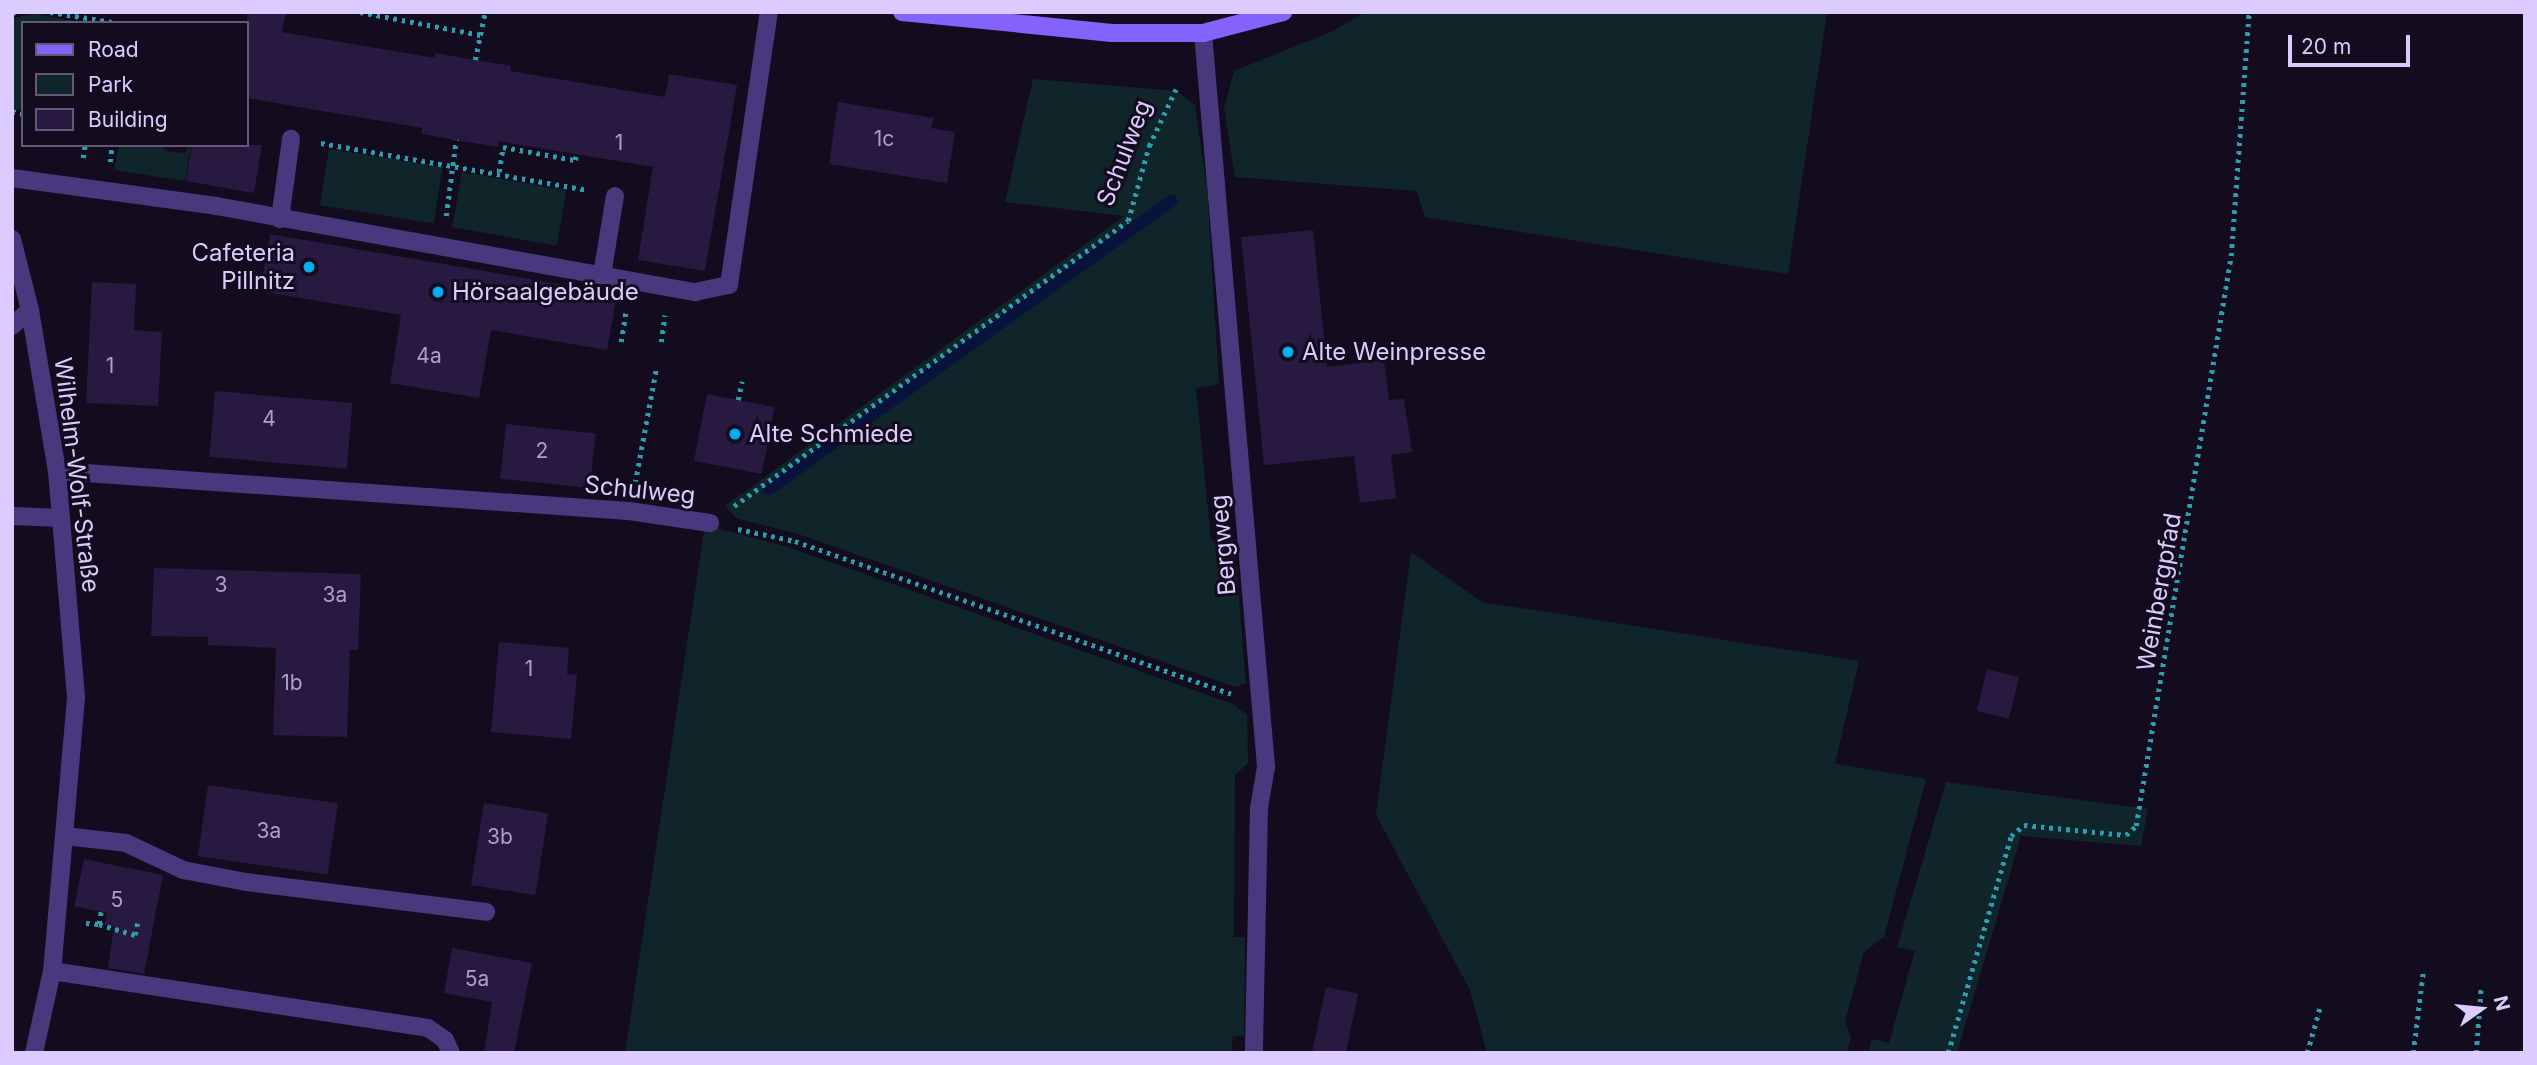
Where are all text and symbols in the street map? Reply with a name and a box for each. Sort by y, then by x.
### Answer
legend [21,21,248,147]
scale bar [2292,21,2414,65]
text: 20 m [2301,34,2351,59]
text: Road [88,37,139,62]
text: Park [88,72,133,97]
street label: Schulweg [1091,96,1157,210]
text: Building [88,107,168,132]
house number: 1c [874,126,894,152]
house number: 1 [615,130,623,156]
place label: Cafeteria Pillnitz [192,239,295,295]
marker: Cafeteria Pillnitz [301,259,317,275]
place label: Hörsaalgebäude [452,278,639,306]
marker: Hörsaalgebäude [430,284,446,300]
place label: Alte Weinpresse [1302,338,1486,366]
house number: 4a [416,343,442,369]
marker: Alte Weinpresse [1280,344,1296,360]
house number: 1 [106,353,114,379]
street label: Wilhelm-Wolf-Straße [48,356,106,594]
house number: 4 [262,406,276,432]
place label: Alte Schmiede [749,420,913,448]
marker: Alte Schmiede [727,426,743,442]
house number: 2 [536,438,548,464]
street label: Schulweg [583,470,697,510]
street label: Bergweg [1204,493,1242,597]
street label: Weinbergpfad [2131,511,2187,673]
house number: 3 [215,572,227,598]
house number: 3a [323,582,347,608]
house number: 1 [525,656,533,682]
house number: 1b [281,670,303,696]
house number: 3a [257,818,281,844]
house number: 3b [487,824,513,850]
house number: 5 [111,887,123,913]
house number: 5a [465,966,489,992]
north arrow [2446,974,2516,1044]
text: N [2489,993,2515,1013]

